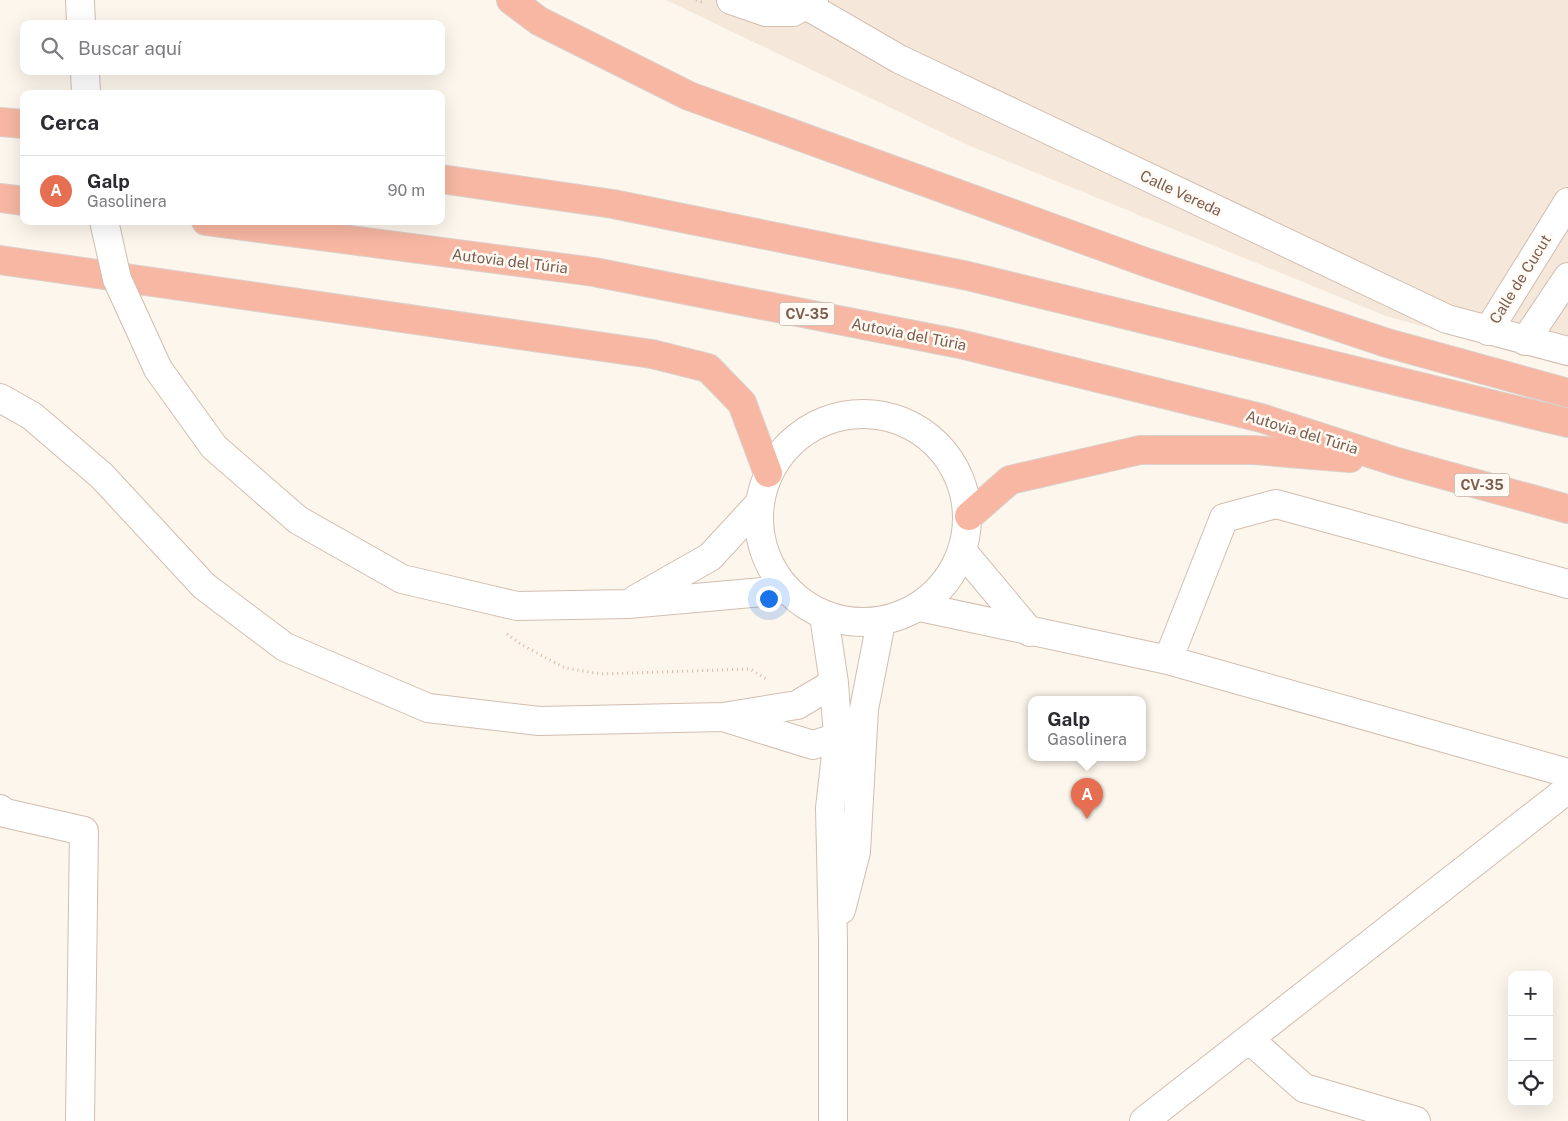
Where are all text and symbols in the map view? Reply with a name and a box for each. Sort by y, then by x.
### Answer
search box [20,20,445,75]
icon: search [38,34,66,62]
text: Buscar aquí [78,37,182,59]
text: Cerca [40,110,99,135]
street label: Calle Vereda [1137,167,1225,219]
text: Galp [87,170,130,192]
text: A [50,181,62,200]
text: 90 m [388,181,425,200]
text: Gasolinera [87,192,167,211]
street label: Calle de Cucut [1486,231,1554,327]
street label: Autovia del Túria [451,245,569,277]
road number: CV-35 [780,302,834,326]
street label: Autovia del Túria [850,315,968,353]
street label: Autovia del Túria [1244,407,1360,457]
road number: CV-35 [1454,474,1510,496]
your location [756,586,782,612]
popup [1028,696,1146,761]
text: Galp [1047,708,1090,730]
text: Gasolinera [1047,730,1127,749]
pin: A [1071,778,1103,819]
map controls [1508,971,1553,1106]
button: + [1508,971,1553,1016]
button: − [1508,1016,1553,1061]
button: locate [1508,1061,1553,1106]

